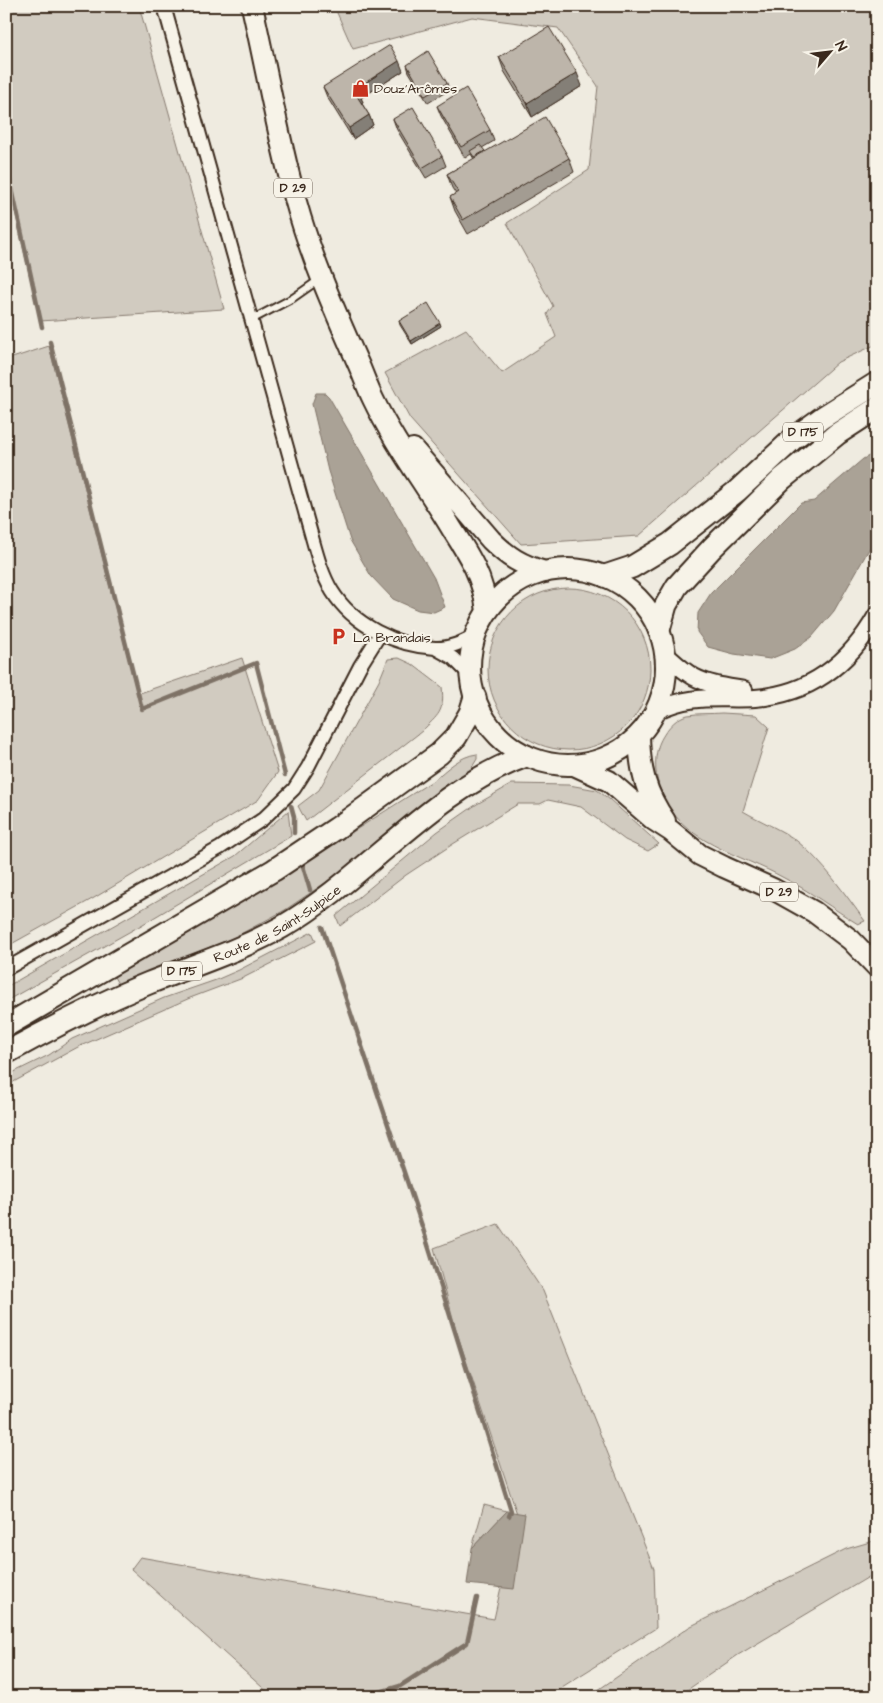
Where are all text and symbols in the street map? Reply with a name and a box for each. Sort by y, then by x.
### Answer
north arrow [806,28,856,78]
text: N [830,38,852,55]
shop icon: Douz'Arômes [350,78,370,98]
place label: Douz'Arômes [374,79,457,99]
road number: D 29 [274,178,312,198]
road number: D 175 [783,422,823,442]
parking icon: La Brandais [329,627,349,647]
place label: La Brandais [353,628,431,648]
street label: Route de Saint-Sulpice [211,880,346,968]
road number: D 29 [760,882,798,902]
road number: D 175 [162,961,202,980]

